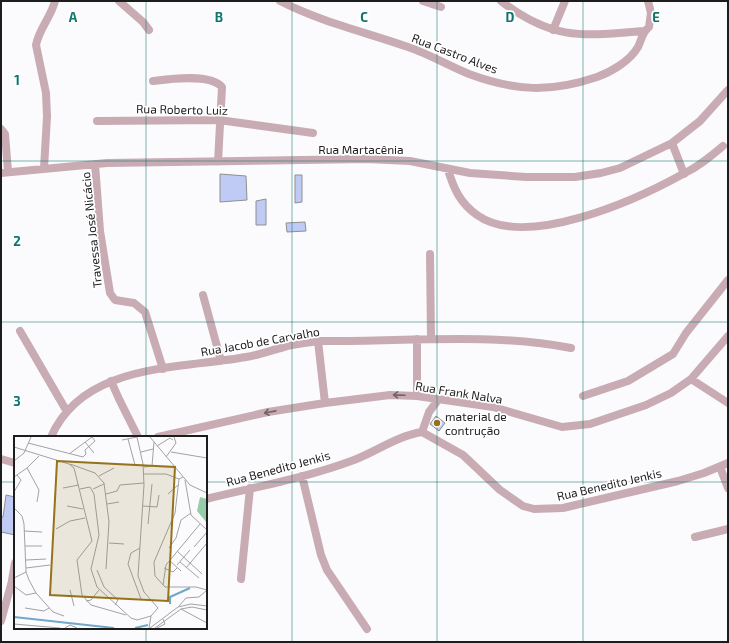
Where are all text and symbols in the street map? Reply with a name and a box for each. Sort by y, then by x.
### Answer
text: A [69,9,78,25]
text: B [215,9,223,25]
text: C [360,9,368,25]
text: D [506,9,515,25]
text: E [652,9,660,25]
street label: Rua Castro Alves [410,30,500,76]
text: 1 [14,72,20,88]
street label: Rua Roberto Luiz [136,101,228,117]
street label: Rua Martacênia [318,142,404,156]
street label: Travessa José Nicácio [78,171,104,289]
text: 2 [13,233,21,249]
street label: Rua Jacob de Carvalho [199,324,321,358]
street label: Rua Frank Nalva [414,378,504,406]
one-way arrow [393,392,406,399]
text: 3 [13,393,21,409]
one-way arrow [264,408,277,416]
place label: material de contrução [445,409,507,438]
marker: material de contrução [432,418,442,428]
inset map [14,436,207,629]
street label: Rua Benedito Jenkis [224,447,332,489]
street label: Rua Benedito Jenkis [555,465,663,503]

